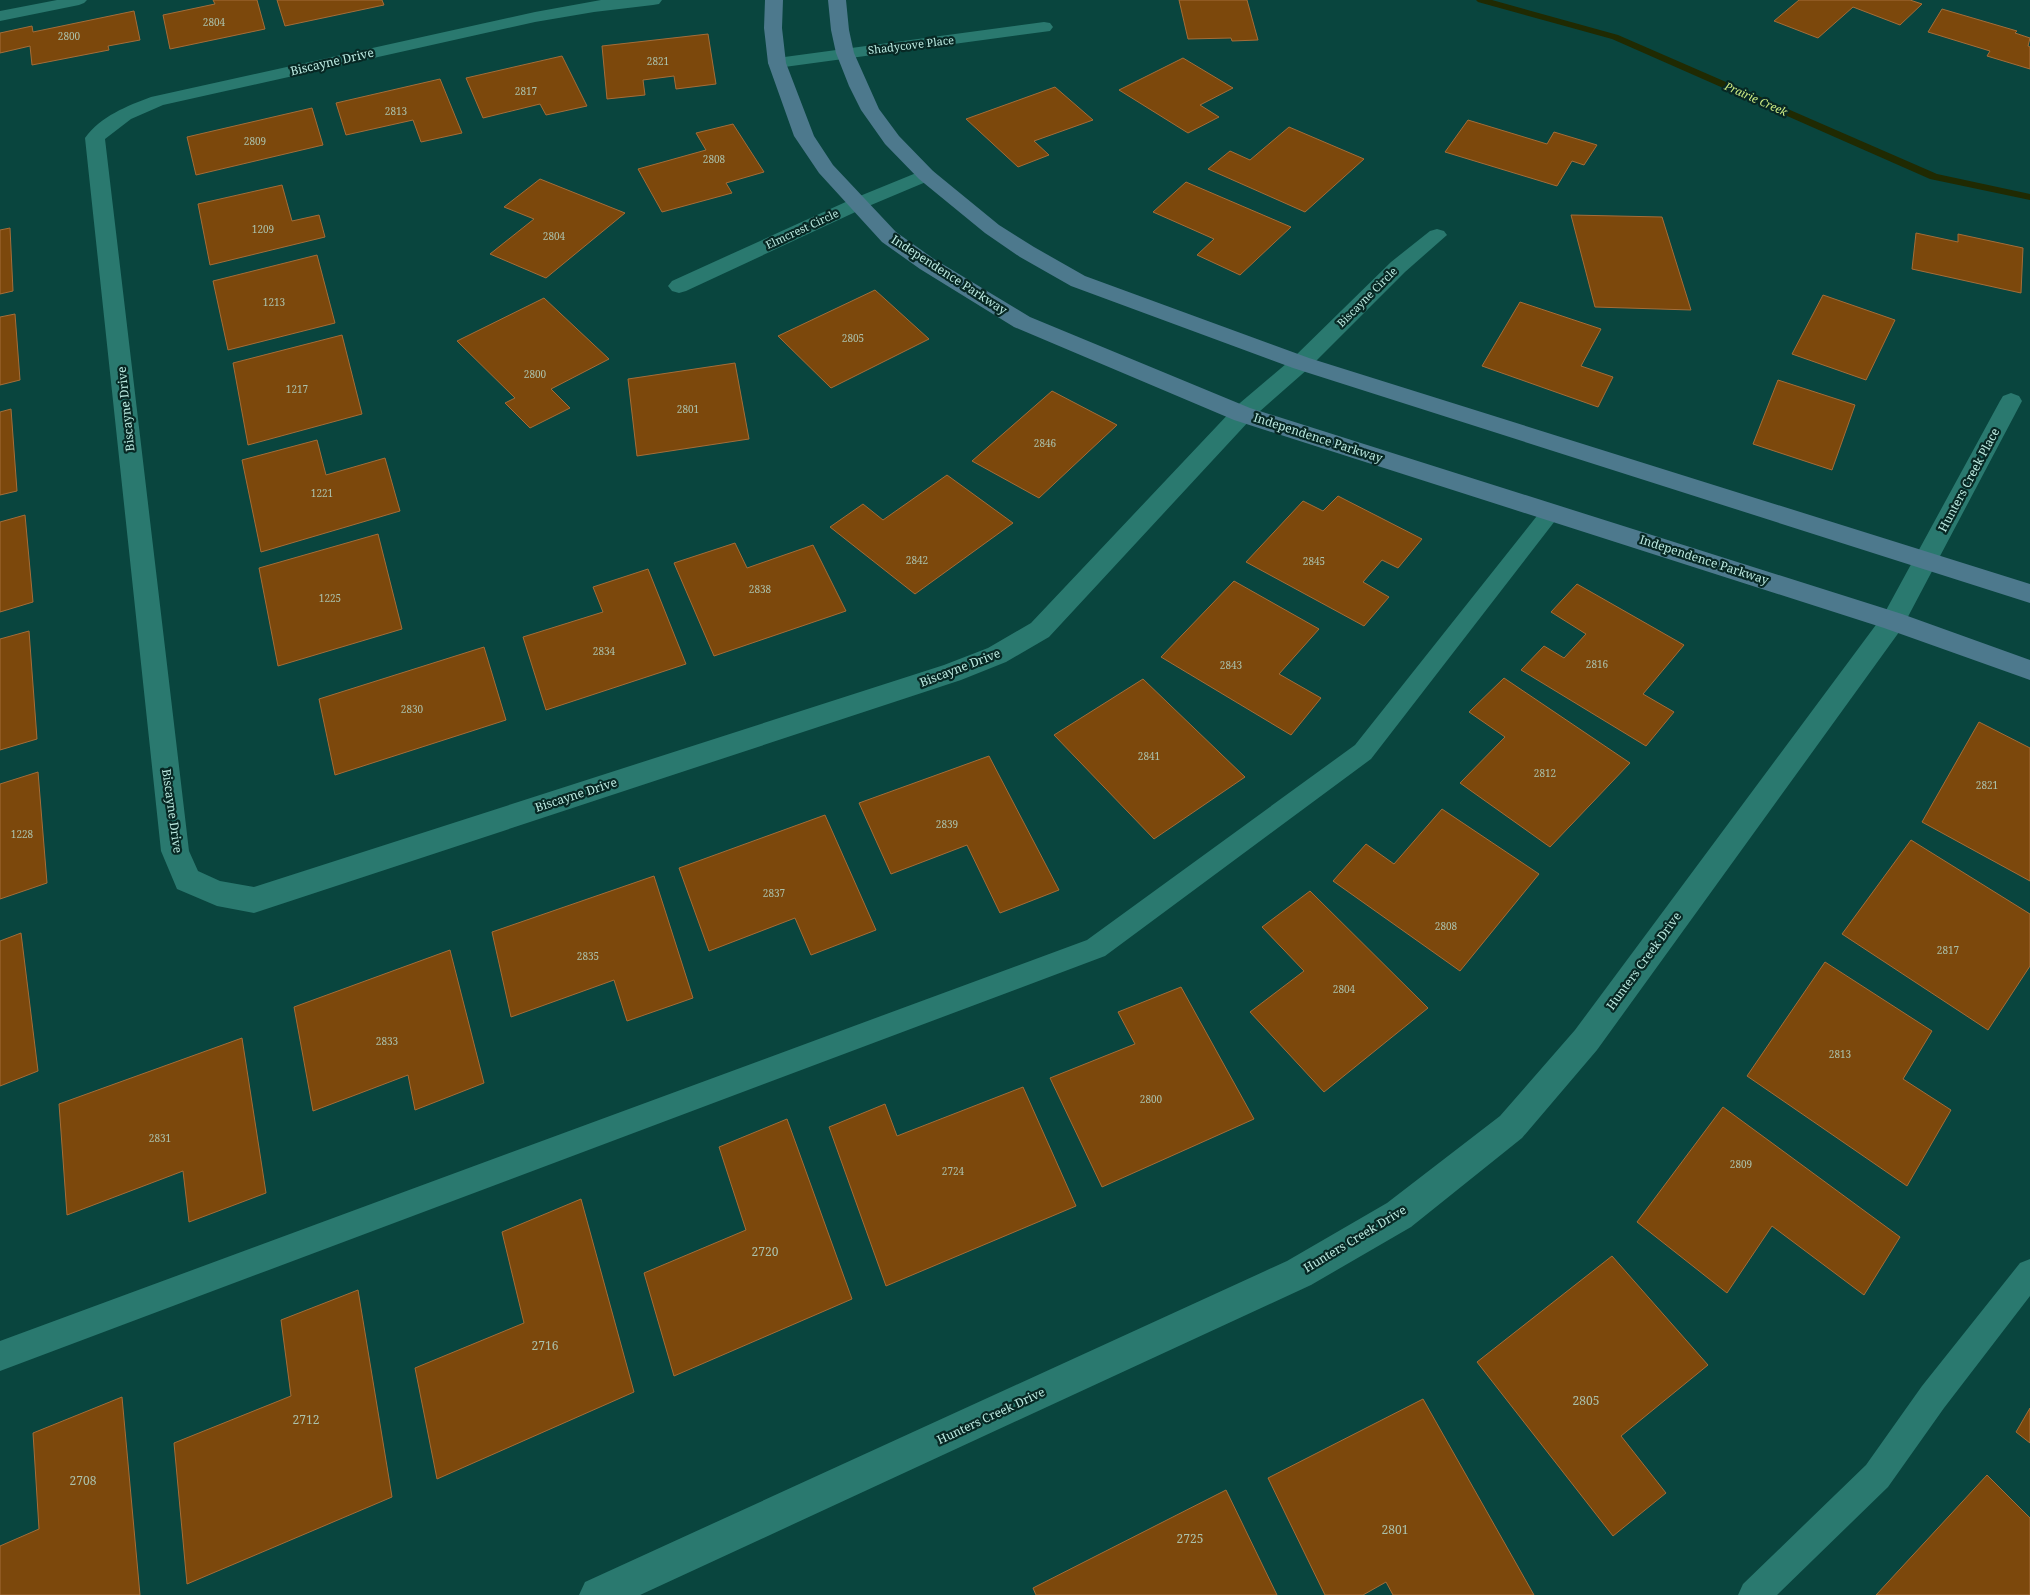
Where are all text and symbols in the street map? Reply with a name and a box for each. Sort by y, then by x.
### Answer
house number: 2804 [203,15,226,29]
house number: 2800 [58,29,81,43]
street label: Shadycove Place [867,32,955,57]
street label: Biscayne Drive [288,44,375,79]
house number: 2821 [647,54,669,68]
water label: Prairie Creek [1722,78,1791,119]
house number: 2817 [515,84,538,98]
house number: 2813 [385,104,408,118]
house number: 2809 [244,134,266,148]
house number: 2808 [703,152,726,166]
street label: Elmcrest Circle [763,205,841,252]
house number: 1209 [252,222,274,236]
house number: 2804 [543,229,566,243]
street label: Independence Parkway [888,231,1011,319]
street label: Biscayne Circle [1333,263,1400,330]
house number: 1213 [263,295,286,309]
house number: 2805 [842,331,864,345]
street label: Biscayne Drive [113,366,138,452]
house number: 2800 [524,367,547,381]
house number: 1217 [286,382,309,396]
house number: 2801 [677,402,699,416]
street label: Independence Parkway [1251,409,1385,466]
street label: Hunters Creek Place [1934,425,2003,535]
house number: 2846 [1034,436,1057,450]
house number: 1221 [311,486,333,500]
street label: Independence Parkway [1637,531,1771,588]
house number: 2842 [906,553,928,567]
house number: 2845 [1303,554,1325,568]
house number: 2838 [749,582,772,596]
house number: 1225 [319,591,341,605]
house number: 2834 [593,644,616,658]
street label: Biscayne Drive [917,644,1003,691]
house number: 2816 [1586,657,1609,671]
house number: 2843 [1220,658,1243,672]
house number: 2830 [401,702,424,716]
house number: 2841 [1138,749,1160,763]
house number: 2812 [1534,766,1556,780]
street label: Biscayne Drive [158,768,187,854]
street label: Biscayne Drive [533,773,619,816]
house number: 2821 [1976,778,1998,792]
house number: 2839 [936,817,958,831]
house number: 1228 [11,827,34,841]
house number: 2837 [763,886,786,900]
street label: Hunters Creek Drive [1602,908,1685,1013]
house number: 2808 [1435,919,1458,933]
house number: 2817 [1937,943,1960,957]
house number: 2835 [577,949,599,963]
house number: 2804 [1333,982,1356,996]
house number: 2833 [376,1034,399,1048]
house number: 2813 [1829,1047,1852,1061]
house number: 2800 [1140,1092,1163,1106]
house number: 2831 [149,1131,171,1145]
house number: 2809 [1730,1157,1752,1171]
house number: 2724 [942,1164,965,1178]
street label: Hunters Creek Drive [1300,1201,1409,1276]
house number: 2720 [752,1243,779,1260]
house number: 2716 [532,1337,559,1354]
street label: Hunters Creek Drive [934,1383,1048,1448]
house number: 2805 [1573,1392,1599,1409]
house number: 2712 [293,1411,319,1428]
house number: 2708 [70,1472,97,1489]
house number: 2801 [1382,1521,1408,1538]
house number: 2725 [1177,1530,1203,1547]

